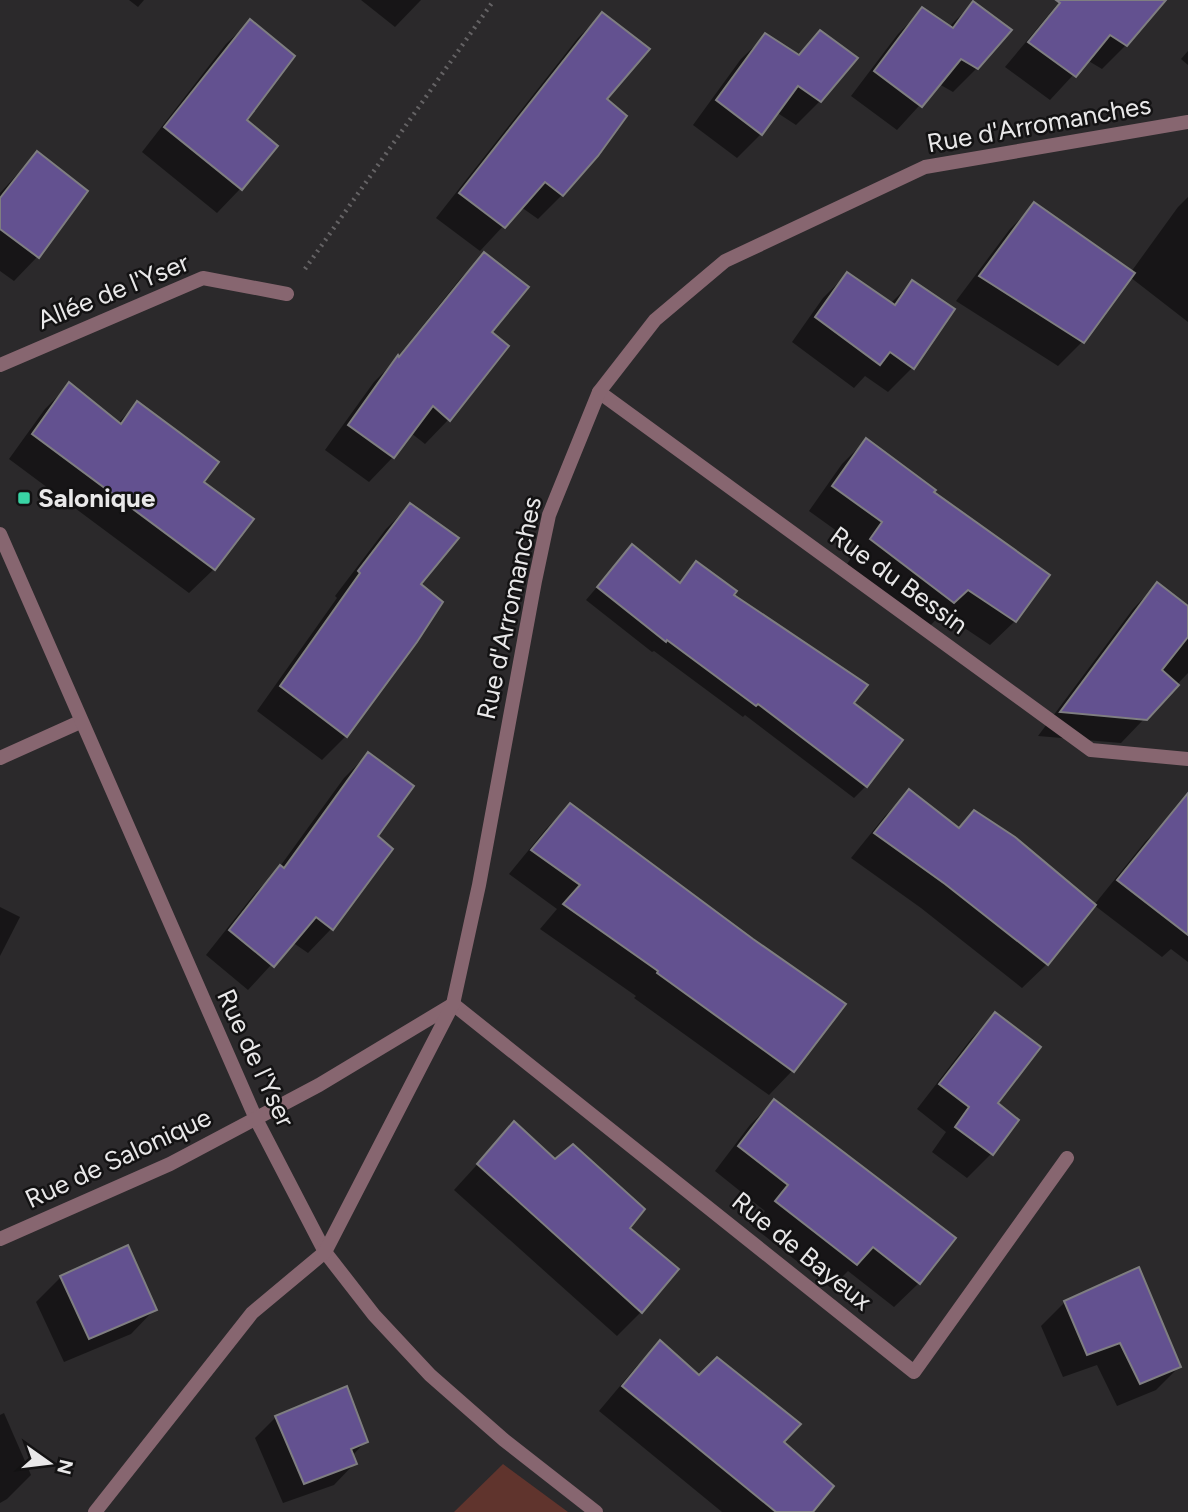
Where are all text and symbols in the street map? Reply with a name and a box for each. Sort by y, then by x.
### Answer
street label: Rue d'Arromanches [924,89,1154,159]
street label: Allée de l'Yser [32,246,194,336]
place label: Salonique [38,482,155,514]
marker: Salonique [16,490,32,506]
street label: Rue d'Arromanches [470,494,548,722]
street label: Rue du Bessin [824,519,974,641]
street label: Rue de l'Yser [210,984,302,1132]
street label: Rue de Salonique [20,1101,216,1215]
street label: Rue de Bayeux [726,1185,879,1318]
north arrow [14,1428,84,1498]
text: N [52,1457,78,1477]

